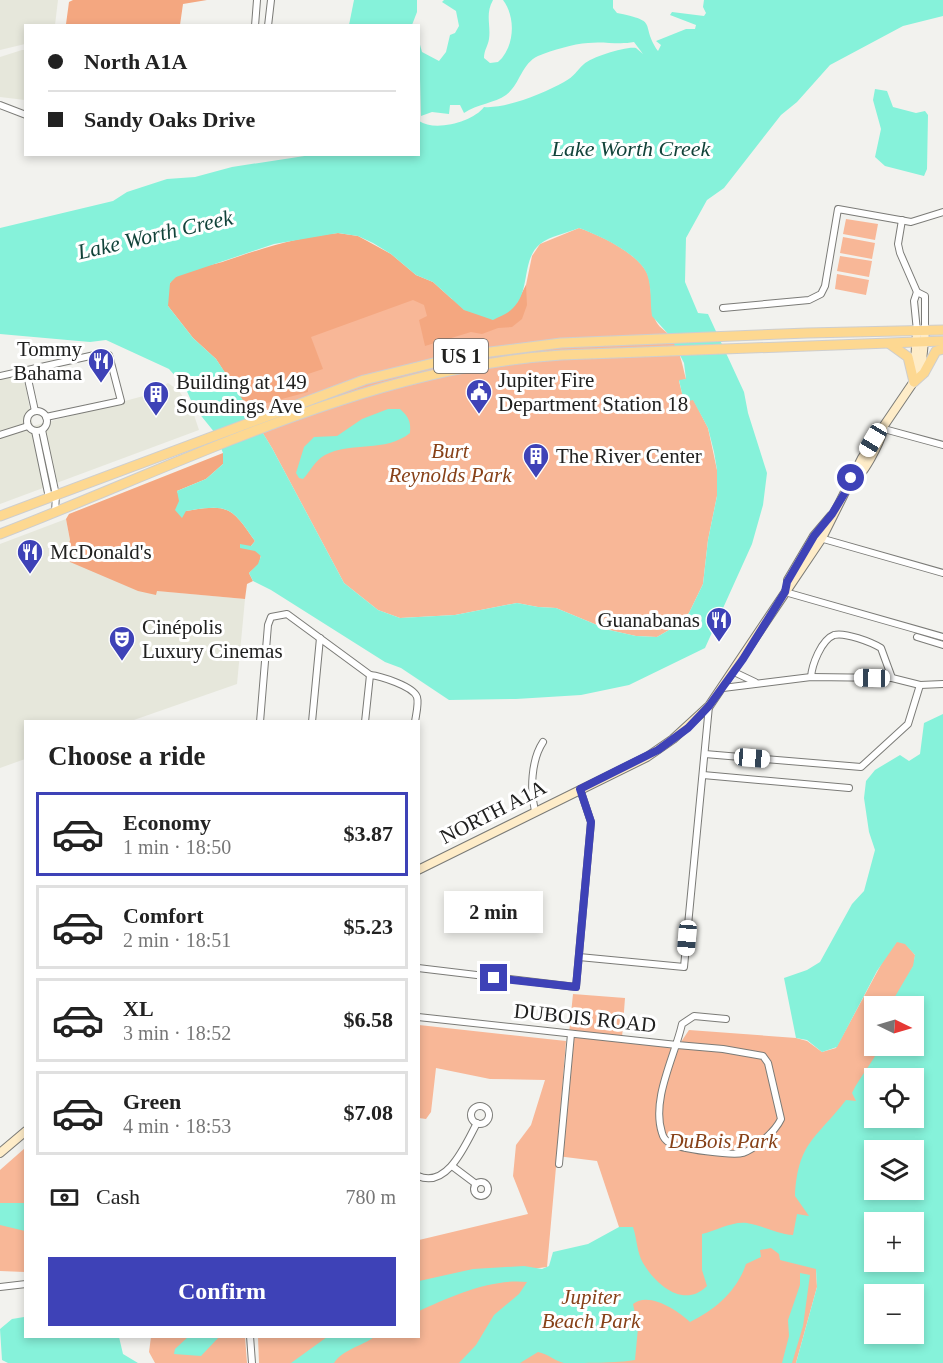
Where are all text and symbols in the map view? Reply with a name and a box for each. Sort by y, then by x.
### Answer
text: North A1A [84,49,187,74]
text: Sandy Oaks Drive [84,107,255,132]
water label: Lake Worth Creek [551,136,711,161]
water label: Lake Worth Creek [74,204,236,265]
place label: Tommy Bahama [13,337,83,385]
road number: US 1 [434,339,488,373]
restaurant icon: Tommy Bahama [86,346,116,384]
place label: Jupiter Fire Department Station 18 [498,368,688,416]
place label: Building at 149 Soundings Ave [176,370,307,418]
public building icon: Jupiter Fire Department Station 18 [464,377,494,415]
building icon: Building at 149 Soundings Ave [141,379,171,417]
car [856,420,890,460]
park label: Burt Reynolds Park [387,439,512,487]
building icon: The River Center [521,441,551,479]
place label: The River Center [556,444,702,468]
route start [837,464,864,491]
restaurant icon: McDonald's [15,537,45,575]
place label: McDonald's [50,540,152,564]
restaurant icon: Guanabanas [704,605,734,643]
place label: Guanabanas [597,608,700,632]
place label: Cinépolis Luxury Cinemas [142,615,283,663]
theatre icon: Cinépolis Luxury Cinemas [107,624,137,662]
car [854,669,890,687]
text: Choose a ride [48,741,206,771]
car [733,747,771,769]
street label: NORTH A1A [436,775,551,849]
icon: car [51,807,105,861]
text: Economy [123,810,211,835]
text: $3.87 [344,821,393,846]
text: 1 min · 18:50 [123,836,231,858]
callout: 2 min [444,891,544,933]
icon: car [51,900,105,954]
text: 2 min [469,901,518,923]
text: Comfort [123,903,204,928]
text: $5.23 [344,914,393,939]
car [676,919,698,957]
text: 2 min · 18:51 [123,929,231,951]
route end [480,964,507,991]
icon: car [51,993,105,1047]
text: XL [123,996,154,1021]
north arrow [864,996,924,1056]
map controls [864,996,924,1344]
street label: DUBOIS ROAD [513,999,657,1037]
text: $6.58 [344,1007,393,1032]
text: 3 min · 18:52 [123,1022,231,1044]
button: locate [864,1068,924,1128]
icon: car [51,1086,105,1140]
text: Green [123,1089,181,1114]
text: $7.08 [344,1100,393,1125]
text: 4 min · 18:53 [123,1115,231,1137]
park label: DuBois Park [667,1129,778,1153]
button: layers [864,1140,924,1200]
icon: cash [48,1181,81,1214]
text: Cash [96,1184,140,1209]
text: 780 m [345,1186,396,1208]
button: + [864,1212,924,1272]
button: Confirm [48,1257,396,1326]
button: − [864,1284,924,1344]
park label: Jupiter Beach Park [542,1285,641,1333]

